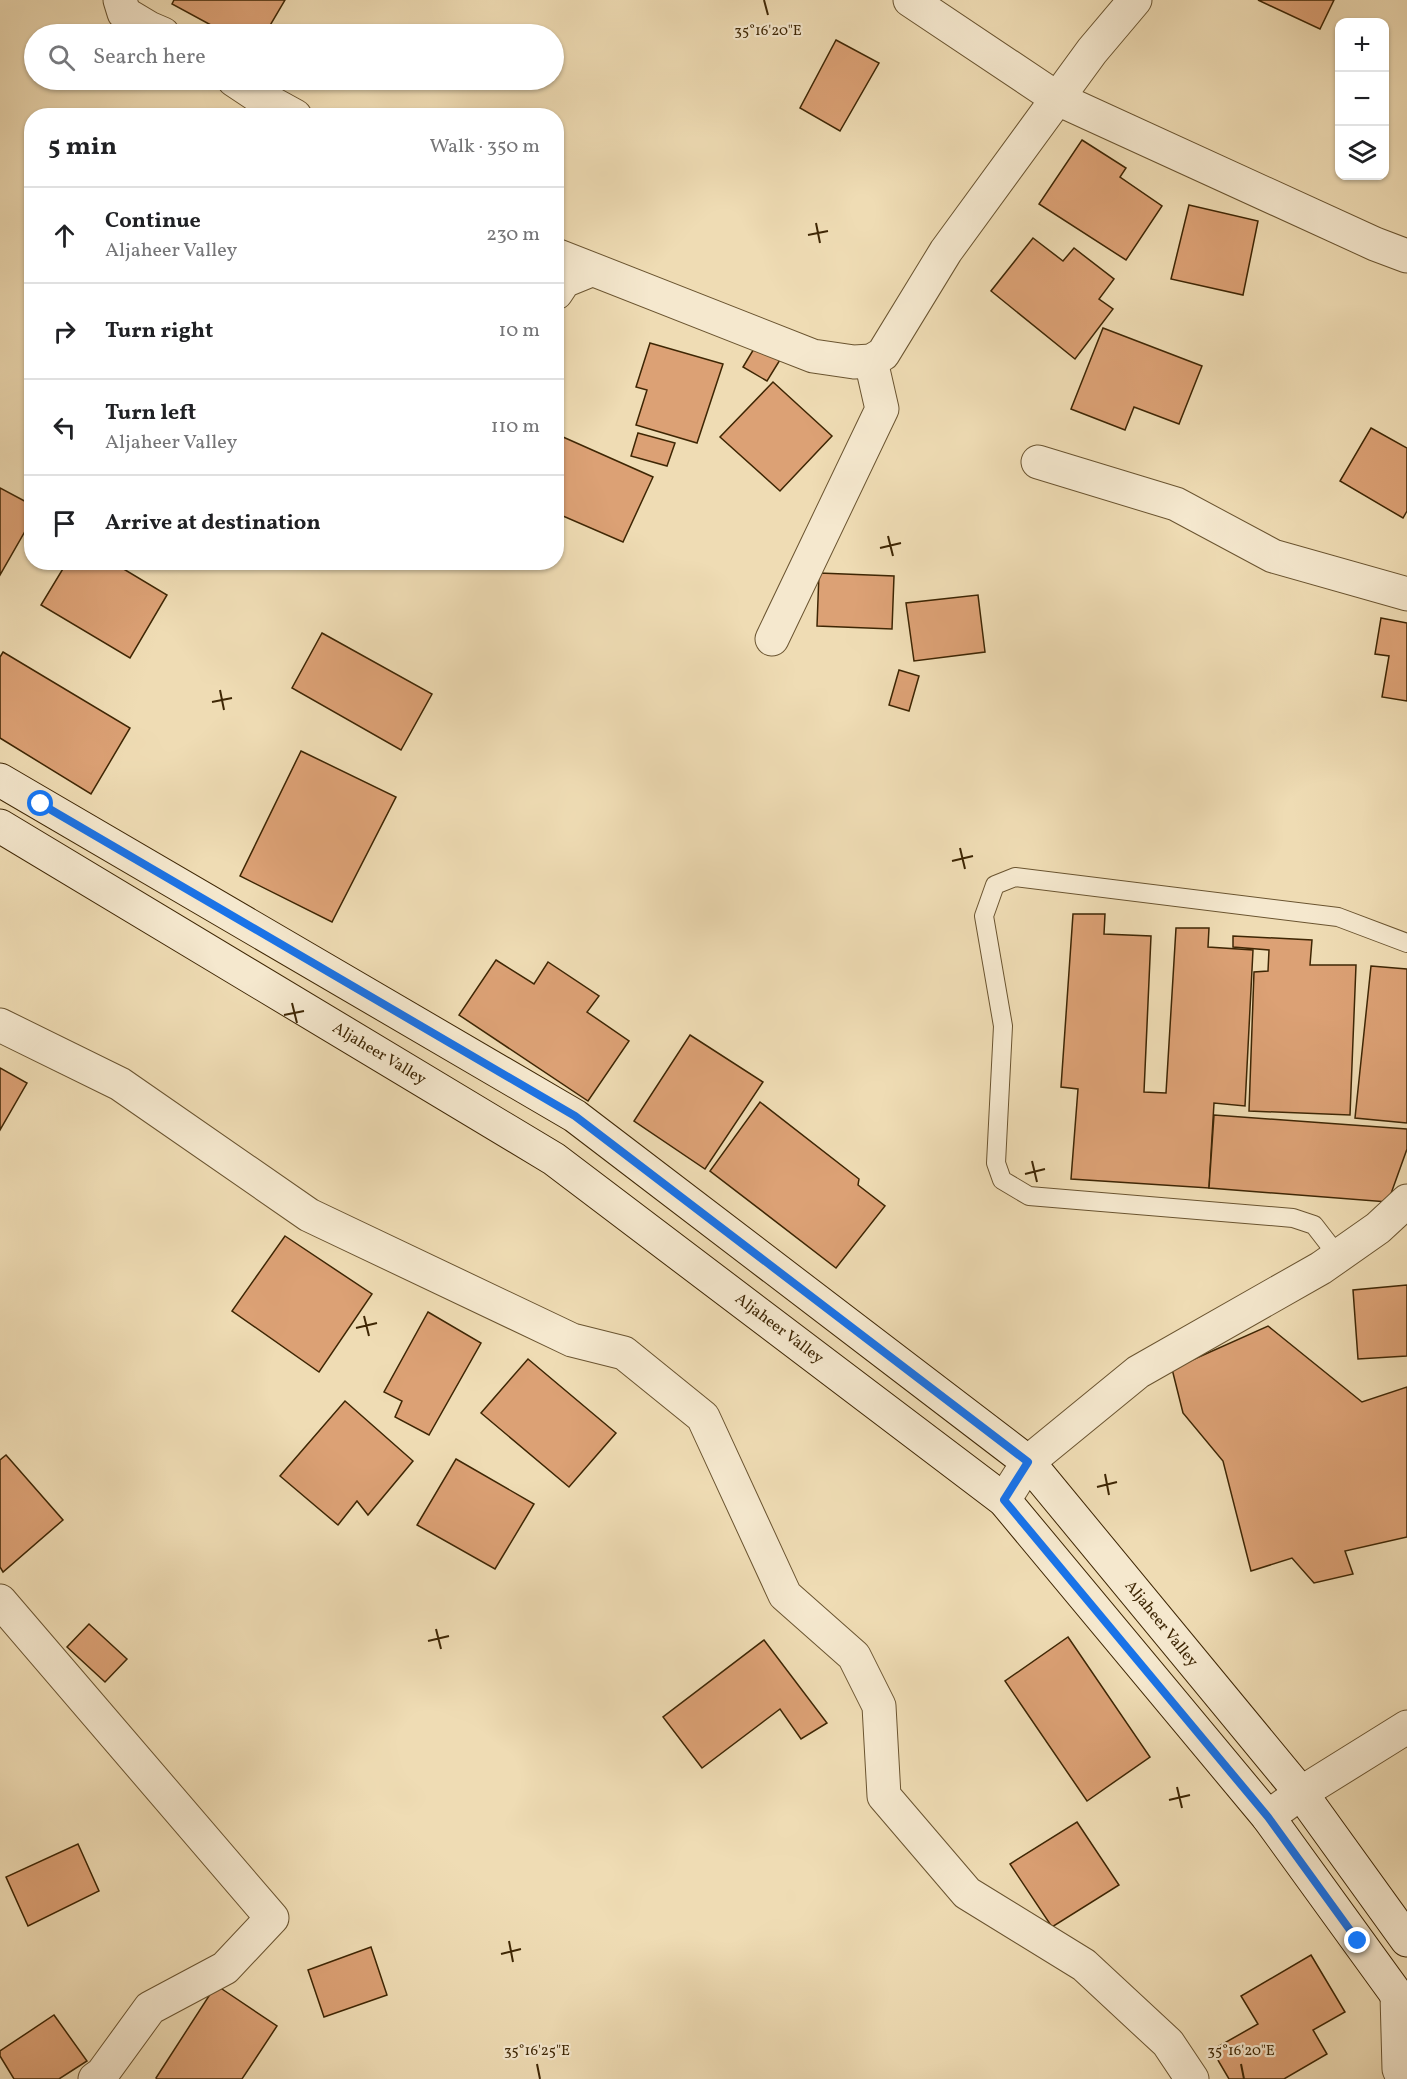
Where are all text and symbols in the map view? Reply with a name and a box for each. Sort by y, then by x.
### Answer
map controls [1335,18,1389,180]
button: + [1335,18,1389,72]
text: 35°16'20"E [734,21,802,42]
search box [24,24,564,90]
icon: search [45,41,78,74]
text: Search here [93,42,206,73]
button: − [1335,72,1389,126]
button: layers [1335,126,1389,180]
text: 5 min [48,129,117,165]
text: Walk · 350 m [429,133,540,161]
text: Continue [105,206,201,237]
icon: ahead [48,219,81,252]
text: 230 m [486,221,540,249]
text: Aljaheer Valley [105,237,237,265]
icon: right [48,315,81,348]
text: Turn right [105,316,213,347]
text: 10 m [499,317,540,345]
text: Turn left [105,398,196,429]
icon: left [48,411,81,444]
text: 110 m [491,413,540,441]
text: Aljaheer Valley [105,429,237,457]
icon: arrive [48,507,81,540]
text: Arrive at destination [105,508,321,539]
route start [27,790,53,816]
street label: Aljaheer Valley [328,1017,430,1091]
street label: Aljaheer Valley [730,1288,828,1370]
street label: Aljaheer Valley [1119,1576,1203,1672]
route end [1344,1927,1370,1953]
text: 35°16'25"E [504,2041,570,2062]
text: 35°16'20"E [1207,2041,1275,2062]

